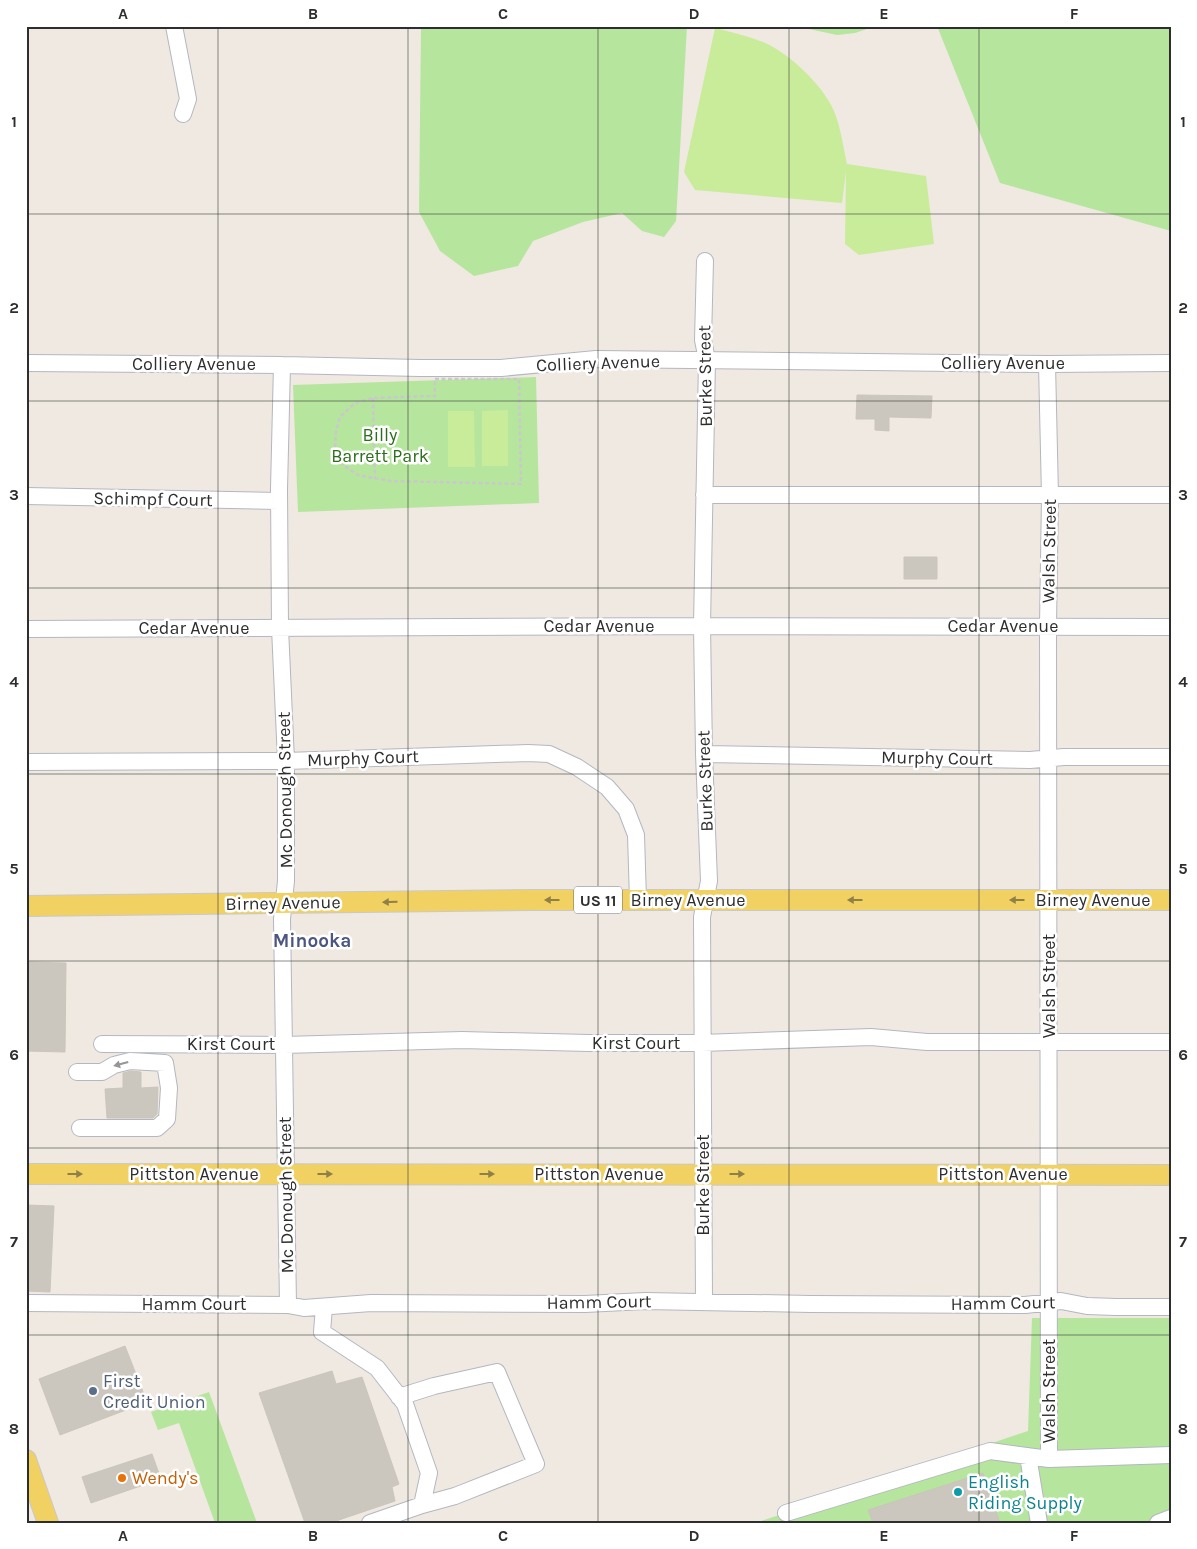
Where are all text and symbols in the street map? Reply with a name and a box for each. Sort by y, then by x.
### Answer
text: A [118,4,128,23]
text: B [308,4,318,23]
text: C [498,4,508,23]
text: D [689,4,700,23]
text: E [879,4,889,23]
text: F [1070,4,1079,23]
text: 1 [11,112,17,131]
text: 1 [1180,112,1186,131]
text: 2 [9,298,19,317]
text: 2 [1178,298,1188,317]
street label: Burke Street [693,325,717,427]
street label: Colliery Avenue [536,350,660,376]
street label: Colliery Avenue [941,352,1065,374]
street label: Colliery Avenue [132,353,256,375]
park label: Billy Barrett Park [331,424,429,467]
text: 3 [9,485,19,504]
text: 3 [1178,485,1188,504]
street label: Schimpf Court [93,487,213,511]
street label: Walsh Street [1037,498,1061,603]
street label: Cedar Avenue [544,615,654,637]
street label: Cedar Avenue [948,615,1058,637]
street label: Cedar Avenue [139,617,249,639]
text: 4 [9,672,19,691]
text: 4 [1178,672,1188,691]
street label: Mc Donough Street [273,711,297,869]
street label: Burke Street [692,730,718,832]
street label: Murphy Court [307,745,419,771]
street label: Murphy Court [881,746,993,770]
text: 5 [9,859,19,878]
text: 5 [1178,859,1188,878]
road number: US 11 [574,886,622,914]
street label: Birney Avenue [630,889,746,911]
street label: Birney Avenue [1035,889,1151,911]
street label: Birney Avenue [225,891,341,915]
one-way arrow [544,896,560,904]
one-way arrow [846,896,862,904]
one-way arrow [1009,896,1025,904]
one-way arrow [381,898,397,906]
district label: Minooka [273,930,351,952]
street label: Walsh Street [1038,934,1060,1038]
street label: Kirst Court [592,1032,680,1054]
street label: Kirst Court [187,1033,275,1055]
text: 6 [9,1045,19,1064]
text: 6 [1178,1045,1188,1064]
one-way arrow [113,1060,128,1068]
street label: Mc Donough Street [274,1116,298,1274]
street label: Burke Street [692,1134,714,1236]
street label: Pittston Avenue [129,1163,259,1185]
street label: Pittston Avenue [534,1163,664,1185]
street label: Pittston Avenue [938,1163,1068,1185]
one-way arrow [67,1170,83,1178]
one-way arrow [317,1170,333,1178]
one-way arrow [480,1170,496,1178]
one-way arrow [730,1170,746,1178]
text: 7 [10,1232,18,1251]
text: 7 [1179,1232,1187,1251]
street label: Hamm Court [546,1290,652,1314]
street label: Hamm Court [950,1291,1056,1315]
street label: Hamm Court [142,1293,247,1315]
street label: Walsh Street [1038,1339,1060,1443]
place label: First Credit Union [103,1370,206,1413]
marker: First Credit Union [87,1385,99,1397]
text: 8 [9,1419,19,1438]
text: 8 [1178,1419,1188,1438]
place label: Wendy's [132,1467,199,1489]
place label: English Riding Supply [968,1471,1083,1514]
marker: Wendy's [116,1472,128,1484]
marker: English Riding Supply [952,1486,964,1498]
text: A [118,1526,128,1545]
text: B [308,1526,318,1545]
text: C [498,1526,508,1545]
text: D [689,1526,700,1545]
text: E [879,1526,889,1545]
text: F [1070,1526,1079,1545]

